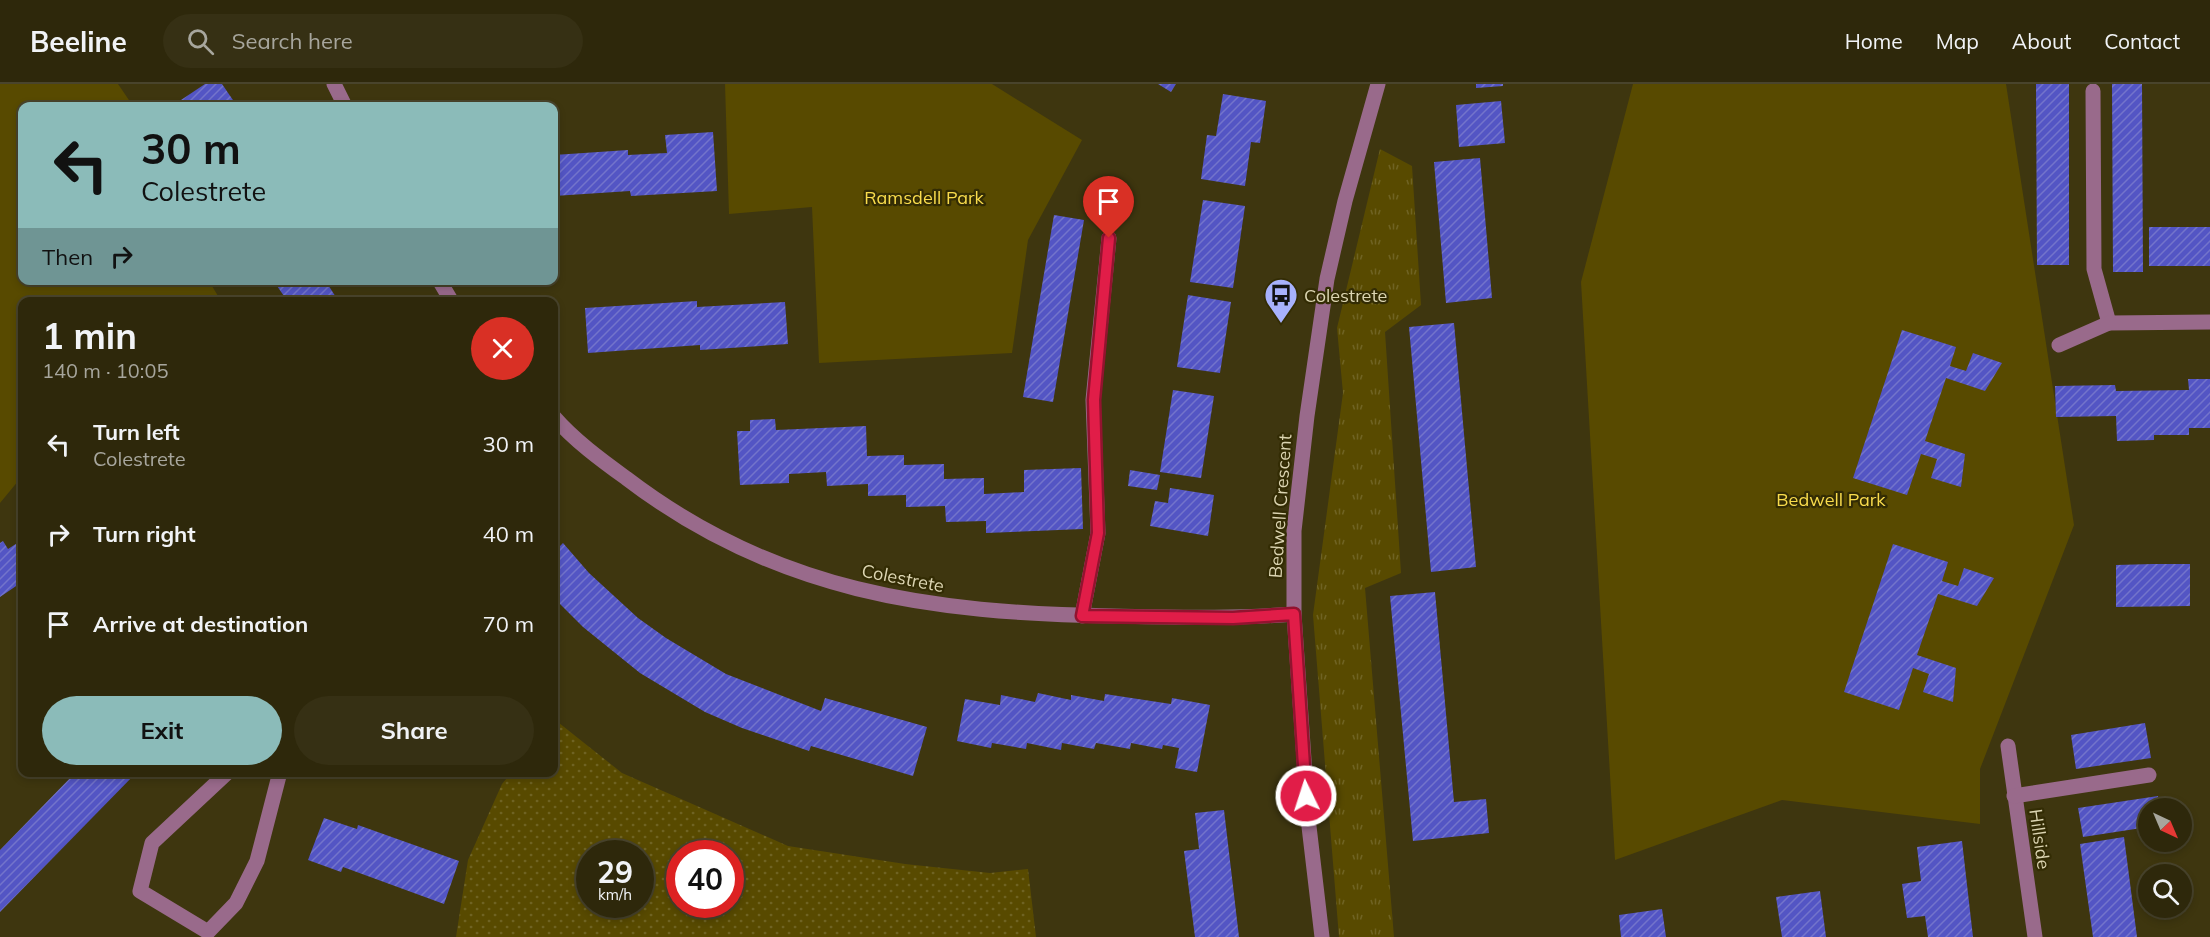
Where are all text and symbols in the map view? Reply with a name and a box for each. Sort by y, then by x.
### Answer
search box [163,14,583,68]
text: Beeline [30,24,127,59]
icon: search [184,25,217,58]
text: Search here [232,27,353,55]
text: Home [1845,28,1903,54]
text: Map [1936,28,1979,54]
text: About [2012,28,2071,54]
text: Contact [2104,28,2180,54]
text: 30 m [141,122,241,175]
icon: left [42,126,120,204]
text: Colestrete [141,174,266,208]
pin [1083,176,1134,238]
icon: arrive [1092,185,1125,218]
park label: Ramsdell Park [864,186,985,209]
icon: right [105,240,138,273]
text: Then [42,243,93,271]
bus stop icon: Colestrete [1263,277,1299,324]
place label: Colestrete [1304,284,1387,307]
text: 1 min [42,313,137,358]
button: close [471,317,534,380]
text: 140 m · 10:05 [42,358,168,383]
text: Turn left [93,418,180,446]
icon: left [42,428,75,461]
text: 30 m [483,430,534,458]
street label: Bedwell Crescent [1263,433,1297,579]
text: Colestrete [93,446,186,471]
park label: Bedwell Park [1776,488,1886,511]
icon: right [42,518,75,551]
text: Turn right [93,520,196,548]
text: 40 m [483,520,534,548]
street label: Colestrete [860,559,946,597]
icon: arrive [42,608,75,641]
text: Arrive at destination [93,610,308,638]
text: 70 m [483,610,534,638]
button: Exit [42,696,282,765]
button: Share [294,696,534,765]
position arrow [1274,764,1338,828]
north arrow [2138,798,2192,852]
map controls [2138,798,2192,918]
street label: Hillside [2024,807,2056,871]
speed limit sign: 40 [666,840,744,918]
text: 29 [597,853,633,891]
button: search [2138,864,2192,918]
text: km/h [598,885,632,904]

